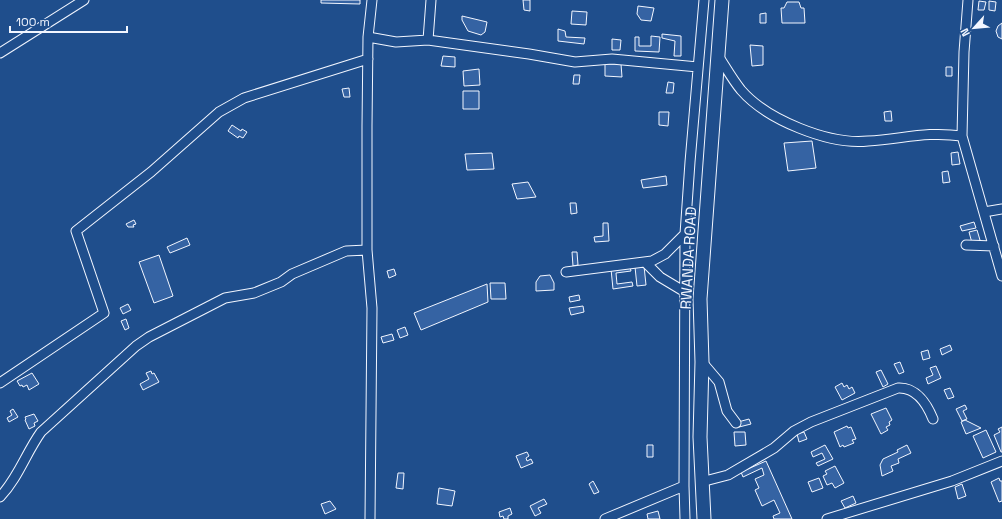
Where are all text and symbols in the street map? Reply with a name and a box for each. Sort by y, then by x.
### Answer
scale bar [10,8,127,34]
north arrow [954,8,994,48]
text: 100 m [16,14,50,30]
text: N [957,26,973,39]
street label: RWANDA ROAD [676,206,700,310]

